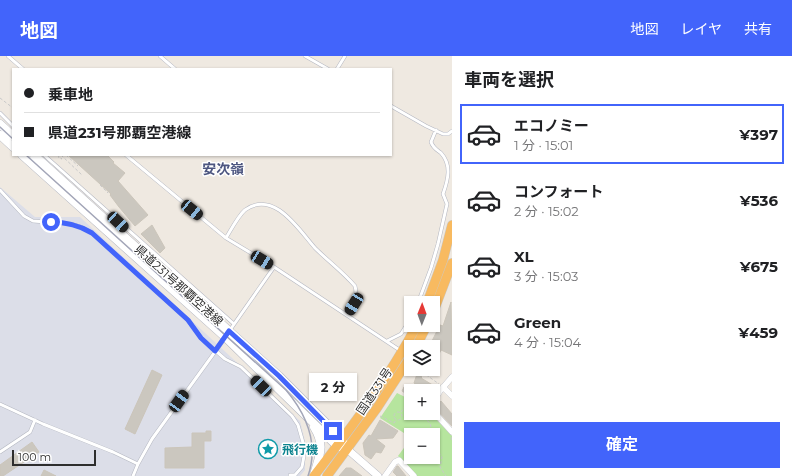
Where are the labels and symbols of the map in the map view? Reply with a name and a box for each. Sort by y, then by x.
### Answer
district label: 安次嶺 [202,160,244,178]
car [179,198,205,222]
car [105,209,131,235]
route start [42,213,60,231]
street label: 県道231号那覇空港線 [132,241,226,329]
car [249,249,275,271]
car [343,291,365,317]
north arrow [404,296,440,332]
street label: 国道331号 [353,364,395,418]
car [248,373,274,399]
callout: 2 分 [309,373,357,401]
car [167,388,191,414]
route end [324,422,342,440]
place icon: 飛行機 [257,438,279,460]
place label: 飛行機 [282,442,318,457]
scale bar [12,448,96,467]

